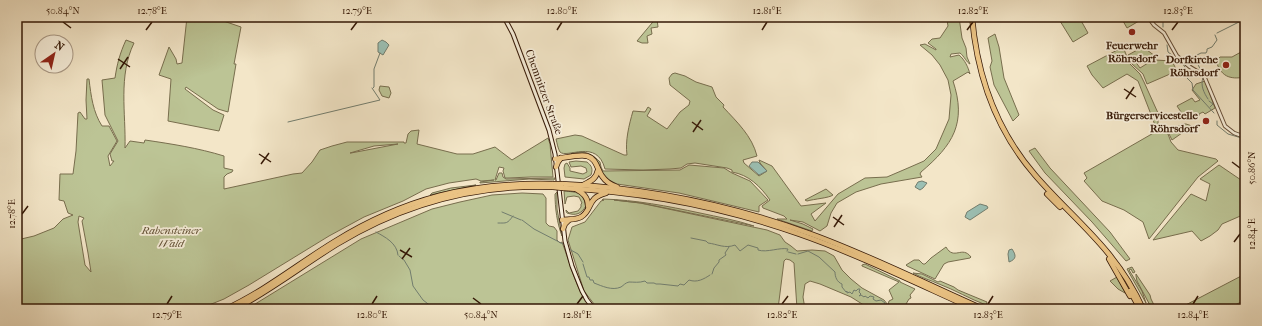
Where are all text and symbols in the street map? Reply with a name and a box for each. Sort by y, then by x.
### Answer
text: 50.84°N [46,5,80,17]
text: 12.78°E [137,5,167,17]
text: 12.79°E [342,5,372,17]
text: 12.80°E [547,5,577,17]
text: 12.81°E [753,5,781,17]
text: 12.82°E [958,5,988,17]
text: 12.83°E [1163,5,1193,17]
marker: Feuerwehr Röhrsdorf [1127,27,1137,37]
north arrow [34,34,74,74]
text: N [52,38,67,54]
place label: Feuerwehr Röhrsdorf [1105,39,1158,65]
street label: Chemnitzer Straße [523,48,566,137]
place label: Dorfkirche Röhrsdorf [1165,53,1220,79]
marker: Dorfkirche Röhrsdorf [1221,60,1231,70]
place label: Bürgerservicestelle Röhrsdorf [1106,109,1200,135]
marker: Bürgerservicestelle Röhrsdorf [1201,116,1211,126]
text: 50.86°N [1246,151,1258,185]
text: 12.78°E [6,199,18,229]
text: 12.84°E [1246,218,1258,250]
park label: Rabensteiner Wald [140,224,202,250]
text: 12.79°E [152,309,182,321]
text: 12.80°E [357,309,387,321]
text: 50.84°N [464,309,498,321]
text: 12.81°E [563,309,591,321]
text: 12.82°E [767,309,797,321]
text: 12.83°E [973,309,1003,321]
text: 12.84°E [1177,309,1209,321]

